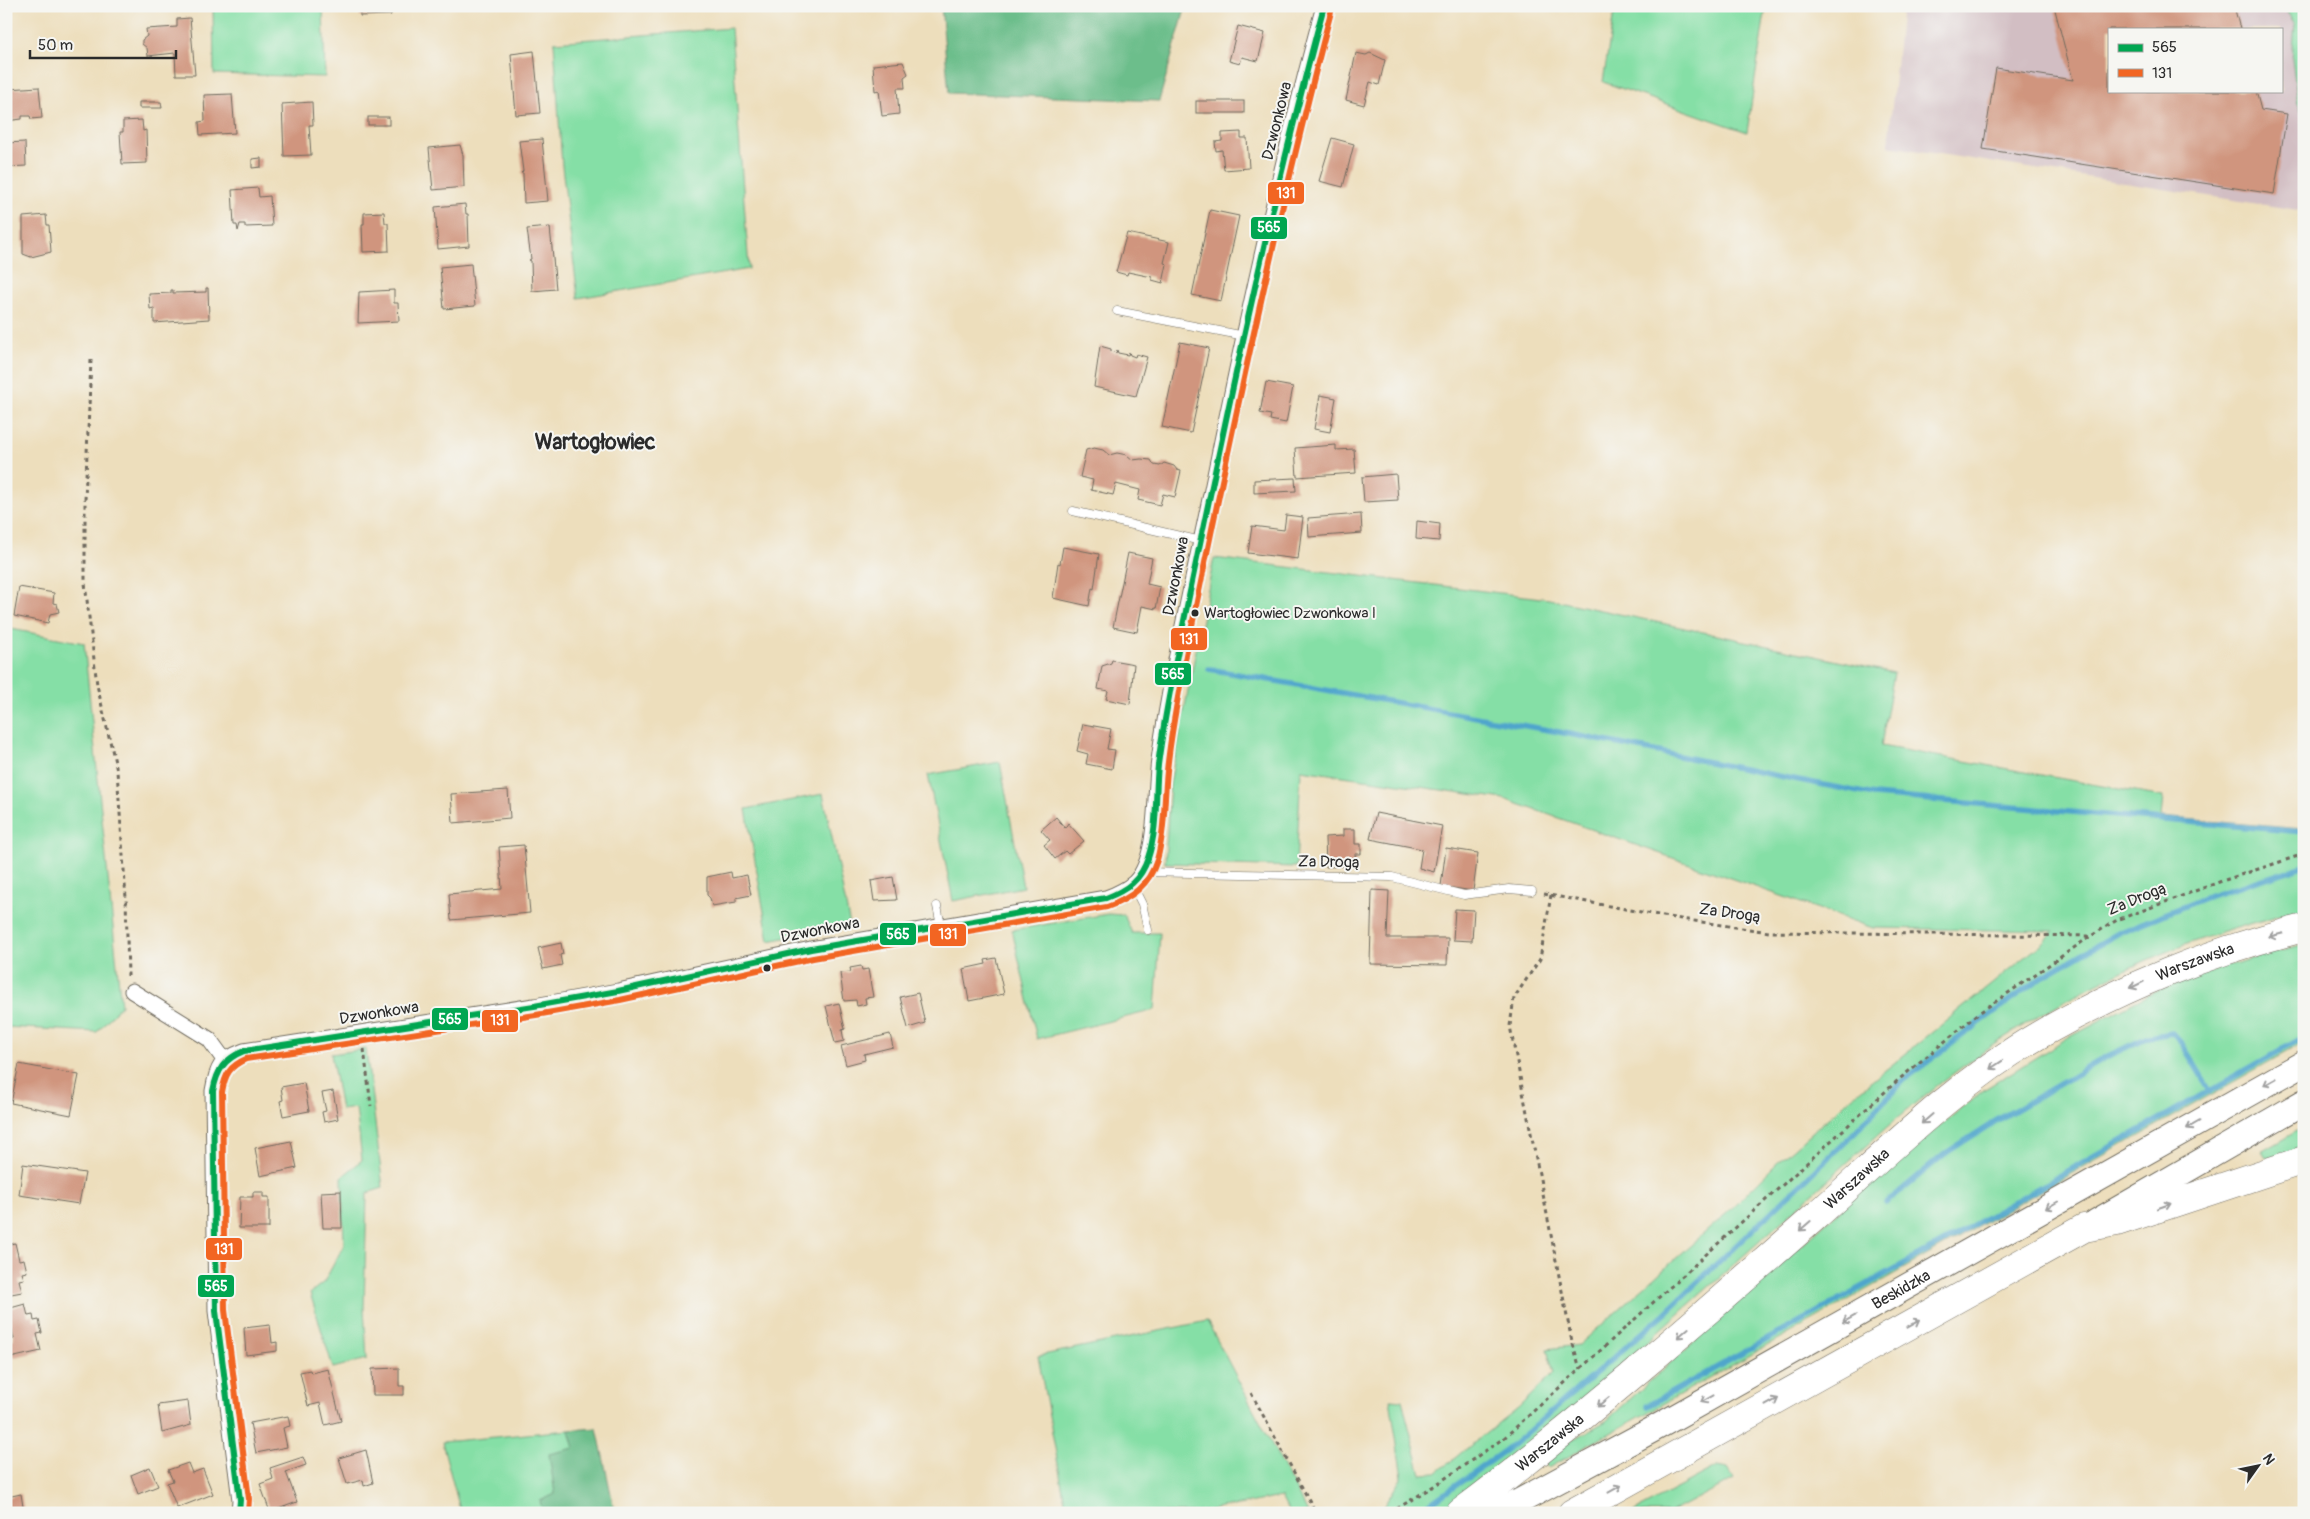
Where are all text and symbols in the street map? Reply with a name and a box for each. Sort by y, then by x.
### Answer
scale bar [30,28,176,60]
legend [2108,28,2282,92]
text: 50 m [38,36,73,55]
text: 565 [2152,38,2177,57]
text: 131 [2152,64,2172,83]
street label: Dzwonkowa [1258,80,1296,162]
line badge: 131 [1267,181,1305,205]
text: 131 [1277,185,1295,202]
line badge: 565 [1250,216,1288,240]
text: 565 [1257,219,1281,236]
district label: Wartogłowiec [535,429,656,456]
street label: Dzwonkowa [1159,535,1193,617]
place label: Wartogłowiec Dzwonkowa I [1204,604,1376,623]
marker: Wartogłowiec Dzwonkowa I [1190,608,1200,618]
line badge: 131 [1170,627,1208,651]
text: 131 [1180,631,1198,648]
line badge: 565 [1154,662,1192,686]
text: 565 [1161,666,1185,683]
street label: Za Drogą [1298,851,1360,873]
street label: Za Drogą [2104,878,2170,920]
street label: Za Drogą [1698,899,1762,927]
street label: Dzwonkowa [779,913,861,947]
line badge: 565 [879,922,917,946]
line badge: 131 [929,923,967,947]
text: 565 [886,926,910,943]
text: 131 [939,926,957,943]
one-way arrow [2268,931,2284,940]
street label: Warszawska [2153,939,2237,986]
unlabelled marker [762,963,772,973]
one-way arrow [2130,981,2145,990]
street label: Dzwonkowa [338,997,420,1029]
line badge: 565 [431,1007,469,1031]
line badge: 131 [481,1009,519,1033]
text: 565 [438,1011,462,1028]
text: 131 [491,1012,509,1029]
one-way arrow [1989,1060,2003,1070]
one-way arrow [2262,1077,2277,1087]
one-way arrow [1920,1113,1933,1124]
one-way arrow [2186,1121,2201,1130]
street label: Warszawska [1820,1144,1894,1214]
one-way arrow [2156,1200,2172,1210]
one-way arrow [2045,1201,2059,1211]
one-way arrow [1798,1220,1811,1231]
line badge: 131 [205,1237,243,1261]
text: 131 [215,1241,233,1258]
street label: Beskidzka [1868,1265,1934,1314]
line badge: 565 [197,1274,235,1298]
text: 565 [204,1278,228,1295]
one-way arrow [1842,1315,1857,1325]
one-way arrow [1907,1318,1921,1328]
one-way arrow [1676,1327,1689,1339]
one-way arrow [1700,1394,1715,1404]
one-way arrow [1596,1396,1609,1407]
one-way arrow [1764,1396,1779,1406]
street label: Warszawska [1512,1409,1588,1476]
north arrow [2232,1442,2282,1492]
text: N [2259,1451,2278,1468]
one-way arrow [1607,1484,1621,1494]

